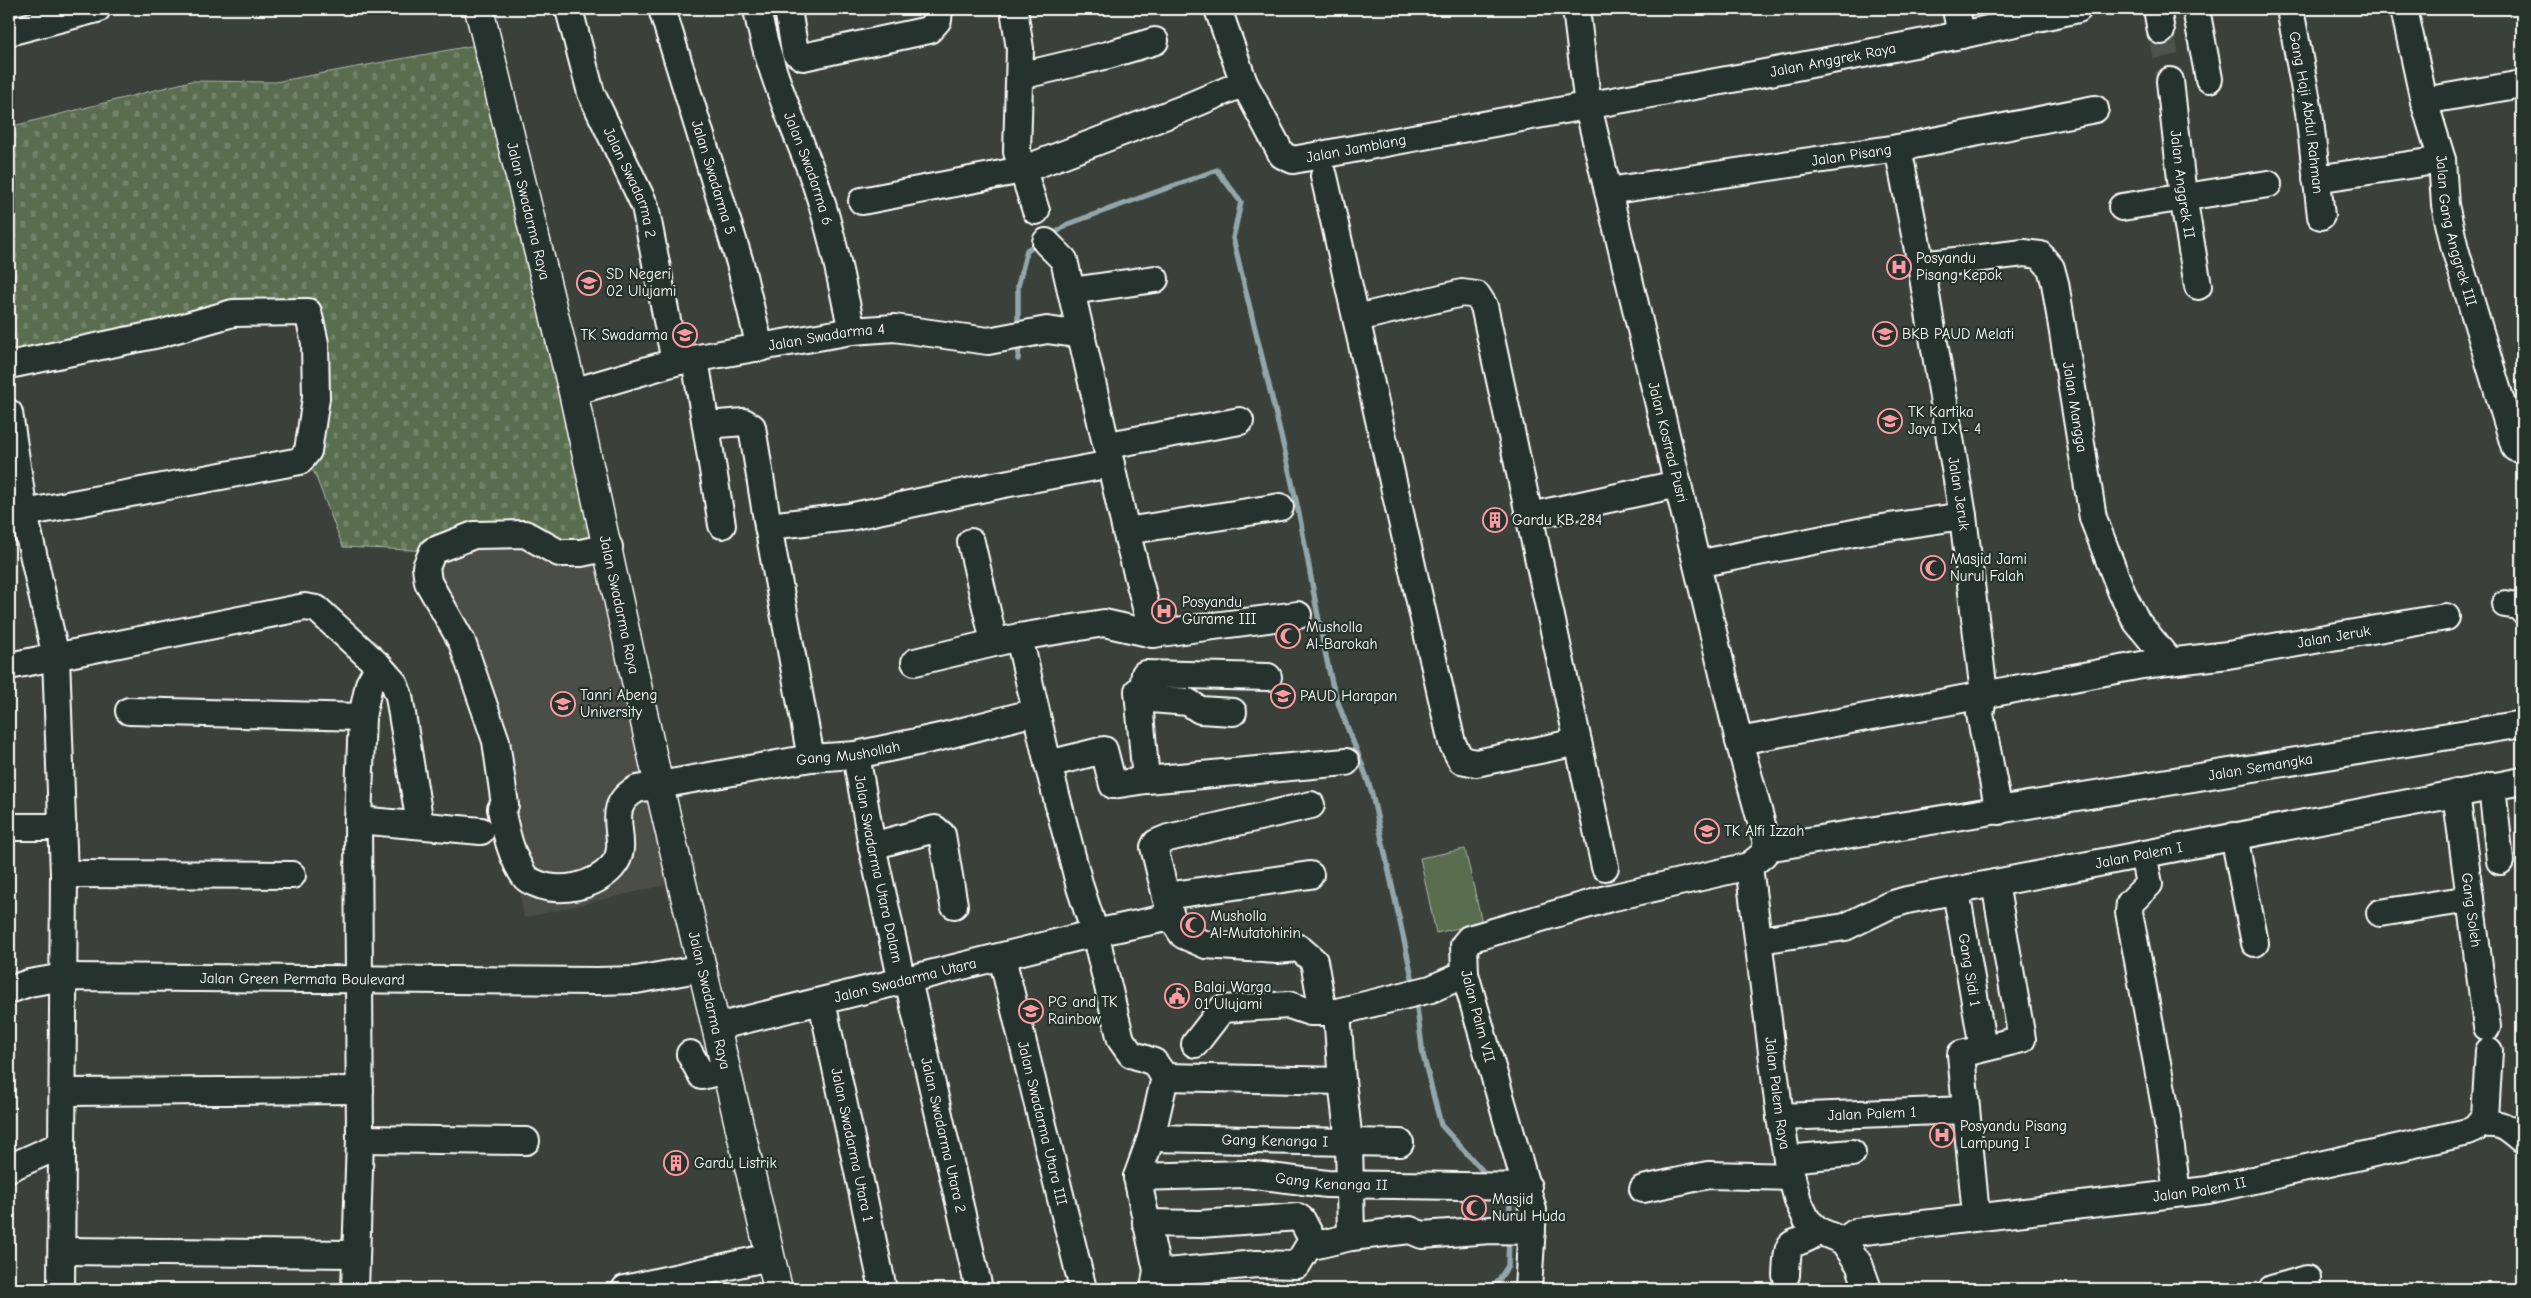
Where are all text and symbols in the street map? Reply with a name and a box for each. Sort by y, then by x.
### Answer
street label: Gang Haji Abdul Rahman [2285,30,2327,195]
street label: Jalan Anggrek Raya [1768,39,1897,81]
street label: Jalan Swadarma 6 [780,110,837,227]
street label: Jalan Swadarma 5 [688,118,740,237]
street label: Jalan Swadarma 2 [600,124,660,239]
street label: Jalan Anggrek II [2167,129,2199,240]
street label: Jalan Jamblang [1305,130,1407,166]
street label: Jalan Swadarma Raya [503,140,554,282]
street label: Jalan Pisang [1810,140,1893,170]
street label: Jalan Gang Anggrek III [2432,152,2481,309]
place label: Posyandu Pisang Kepok [1916,249,2003,284]
hospital icon: Posyandu Pisang Kepok [1886,254,1912,280]
place label: SD Negeri 02 Ulujami [606,265,676,300]
school or university icon: SD Negeri 02 Ulujami [576,270,602,296]
street label: Jalan Swadarma 4 [767,320,885,355]
school or university icon: BKB PAUD Melati [1872,321,1898,347]
school or university icon: TK Swadarma [672,322,698,348]
place label: BKB PAUD Melati [1902,325,2014,343]
place label: TK Swadarma [580,326,668,344]
street label: Jalan Mangga [2059,361,2091,453]
street label: Jalan Kostrad Pusri [1644,380,1692,504]
place label: TK Kartika Jaya IX - 4 [1908,403,1981,438]
school or university icon: TK Kartika Jaya IX - 4 [1877,408,1903,434]
street label: Jalan Jeruk [1944,455,1974,532]
building icon: Gardu KB 284 [1482,507,1508,533]
place label: Gardu KB 284 [1512,511,1602,529]
street label: Jalan Swadarma Raya [596,534,643,676]
place label: Masjid Jami Nurul Falah [1950,550,2027,585]
mosque icon: Masjid Jami Nurul Falah [1920,555,1946,581]
place label: Posyandu Gurame III [1182,593,1257,628]
hospital icon: Posyandu Gurame III [1151,598,1177,624]
place label: Musholla Al-Barokah [1306,618,1377,653]
street label: Jalan Jeruk [2296,621,2373,652]
mosque icon: Musholla Al-Barokah [1275,623,1301,649]
school or university icon: PAUD Harapan [1270,683,1296,709]
place label: Tanri Abeng University [580,686,657,721]
place label: PAUD Harapan [1300,687,1397,705]
school or university icon: Tanri Abeng University [550,691,576,717]
street label: Gang Mushollah [795,737,902,769]
street label: Jalan Semangka [2207,749,2314,784]
street label: Jalan Swadarma Utara Dalam [851,773,907,965]
school or university icon: TK Alfi Izzah [1694,818,1720,844]
place label: TK Alfi Izzah [1724,822,1804,840]
street label: Jalan Palem I [2094,838,2184,872]
street label: Gang Soleh [2458,872,2485,948]
place label: Musholla Al-Mutatohirin [1210,907,1301,942]
mosque icon: Musholla Al-Mutatohirin [1180,912,1206,938]
street label: Jalan Swadarma Raya [685,930,735,1071]
street label: Gang Sidi 1 [1954,932,1985,1008]
street label: Jalan Swadarma Utara [832,954,978,1006]
street label: Jalan Palm VII [1457,968,1499,1064]
street label: Jalan Green Permata Boulevard [200,969,405,989]
place label: Balai Warga 01 Ulujami [1194,978,1271,1013]
public building icon: Balai Warga 01 Ulujami [1164,983,1190,1009]
place label: PG and TK Rainbow [1048,993,1118,1028]
school or university icon: PG and TK Rainbow [1018,998,1044,1024]
street label: Jalan Palem Raya [1761,1036,1794,1151]
street label: Jalan Swadarma Utara III [1014,1039,1071,1207]
street label: Jalan Swadarma Utara 2 [917,1056,970,1214]
street label: Jalan Swadarma Utara 1 [827,1066,877,1223]
street label: Jalan Palem 1 [1827,1103,1917,1124]
place label: Posyandu Pisang Lampung I [1960,1117,2067,1152]
hospital icon: Posyandu Pisang Lampung I [1929,1122,1955,1148]
street label: Gang Kenanga I [1221,1130,1329,1151]
building icon: Gardu Listrik [663,1150,689,1176]
place label: Gardu Listrik [694,1154,777,1172]
street label: Gang Kenanga II [1274,1169,1388,1194]
street label: Jalan Palem II [2152,1173,2248,1206]
place label: Masjid Nurul Huda [1492,1190,1566,1225]
mosque icon: Masjid Nurul Huda [1461,1195,1487,1221]

